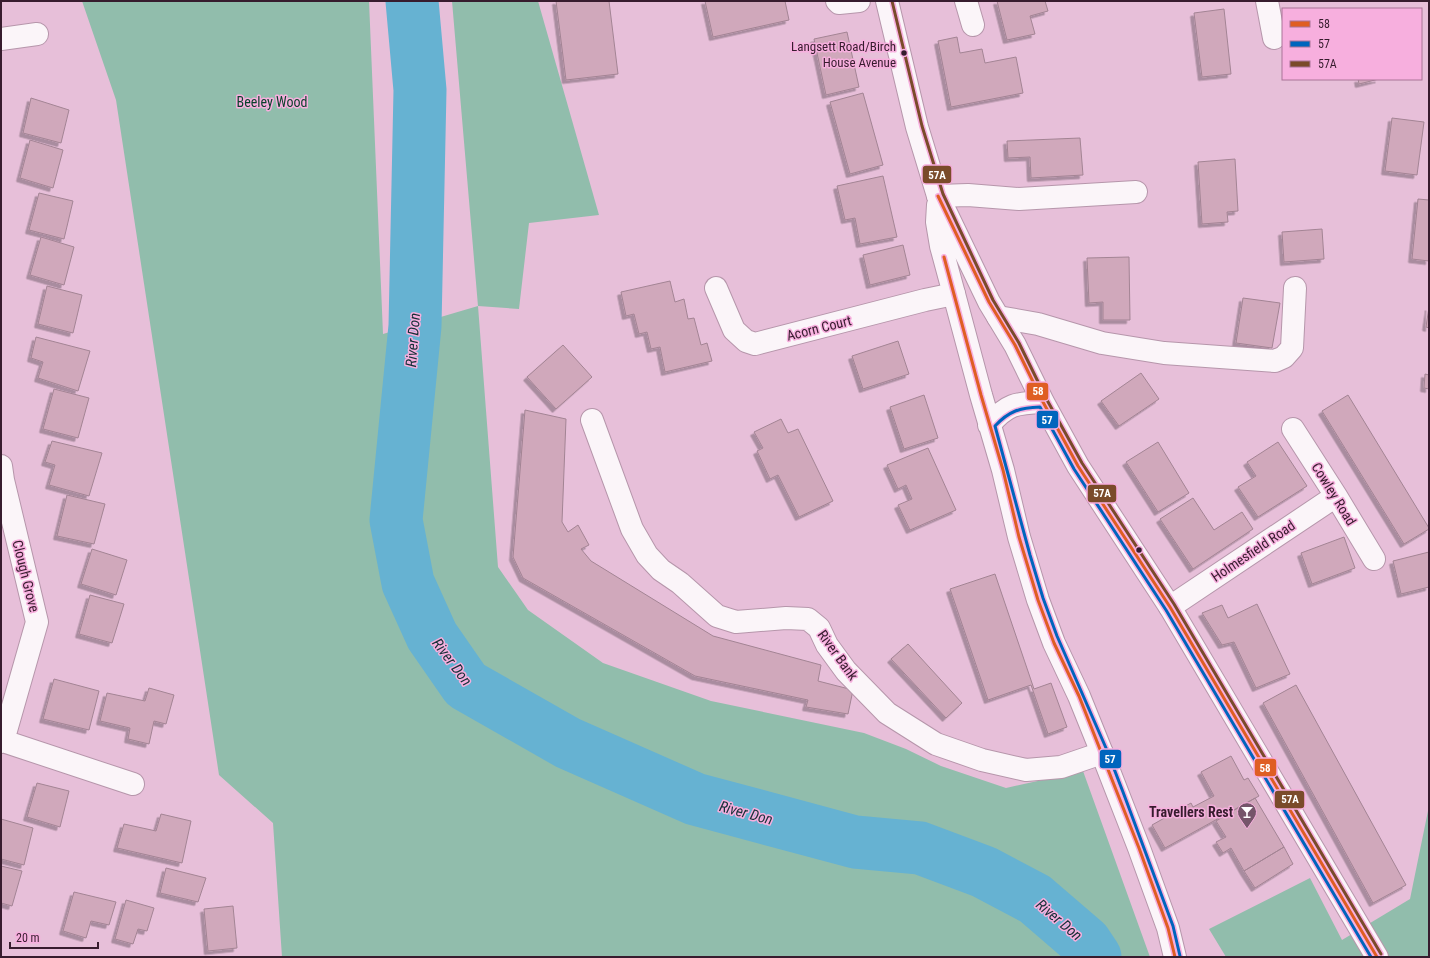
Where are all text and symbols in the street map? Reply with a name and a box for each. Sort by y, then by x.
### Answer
legend [1282,8,1422,80]
text: 58 [1318,17,1330,31]
text: 57 [1318,37,1330,51]
place label: Langsett Road/Birch House Avenue [791,39,896,70]
marker: Langsett Road/Birch House Avenue [899,48,909,58]
text: 57A [1318,57,1337,71]
park label: Beeley Wood [237,94,307,110]
line badge: 57A [922,165,952,184]
text: 57A [928,169,946,182]
water label: River Don [402,312,424,368]
street label: Acorn Court [785,312,853,344]
line badge: 58 [1026,382,1049,401]
text: 58 [1032,385,1044,398]
line badge: 57 [1036,410,1059,429]
text: 57 [1041,414,1053,427]
street label: Cowley Road [1308,460,1360,528]
line badge: 57A [1087,484,1117,503]
text: 57A [1093,487,1111,500]
street label: Holmesfield Road [1208,517,1298,585]
street label: Clough Grove [9,538,43,614]
unlabelled marker [1134,545,1144,555]
street label: River Bank [814,627,862,684]
water label: River Don [428,635,476,689]
line badge: 57 [1099,749,1122,769]
text: 57 [1104,753,1116,766]
line badge: 58 [1254,758,1277,777]
text: 58 [1259,762,1271,775]
line badge: 57A [1274,790,1305,809]
text: 57A [1281,793,1299,806]
water label: River Don [717,797,775,829]
bar icon: Travellers Rest [1236,801,1258,829]
place label: Travellers Rest [1149,804,1233,820]
water label: River Don [1032,896,1086,944]
scale bar [10,924,98,950]
text: 20 m [16,931,40,945]

